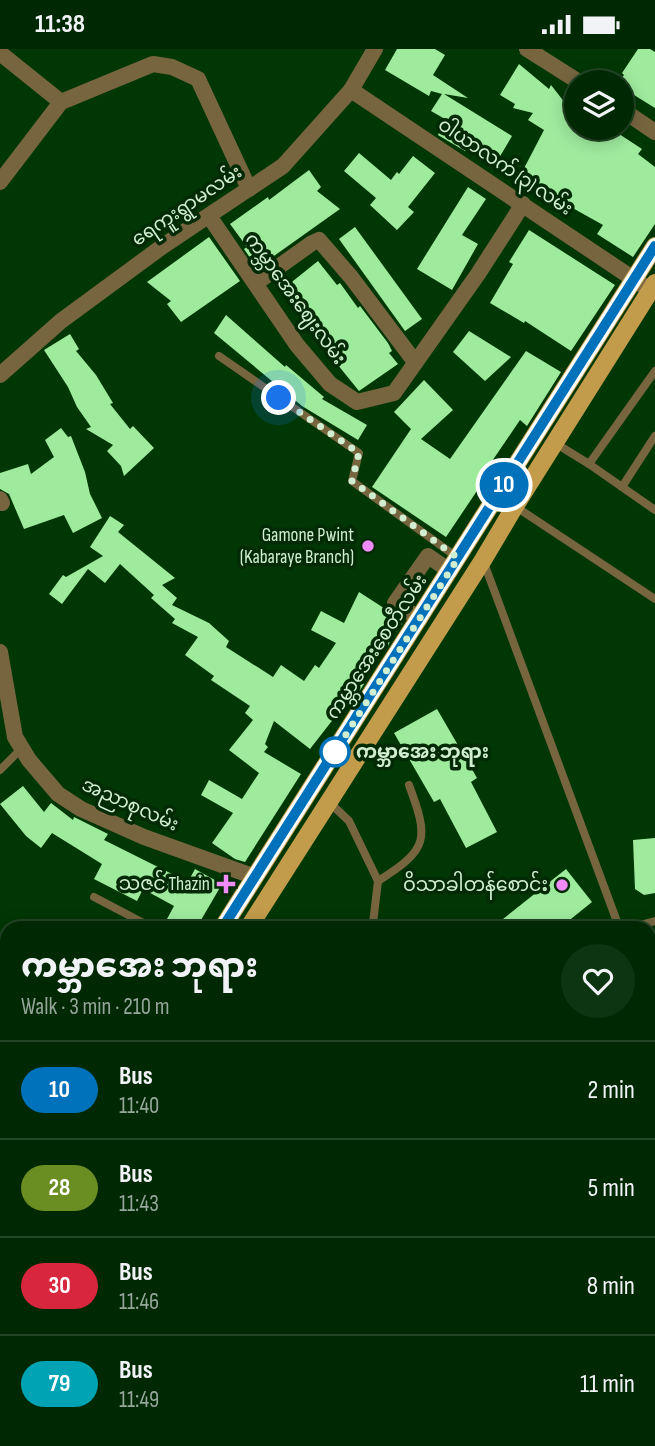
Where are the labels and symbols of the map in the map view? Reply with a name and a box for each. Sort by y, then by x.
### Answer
street label: ဝါယာလက် (၃) လမ်း [432,110,579,223]
street label: ရေကူးရွာမလမ်း [125,157,249,255]
street label: ကမ္ဘာအေးဈေးလမ်း [237,226,354,371]
your location [261,380,296,415]
line badge: 10 [472,462,536,508]
place label: Gamone Pwint (Kabaraye Branch) [240,524,354,569]
marker: Gamone Pwint (Kabaraye Branch) [360,538,376,554]
street label: ကမ္ဘာအေးစေတီလမ်း [318,568,435,725]
marker: ကမ္ဘာအေး ဘုရား [320,737,350,767]
place label: ကမ္ဘာအေး ဘုရား [356,741,489,767]
street label: အညာစုလမ်း [76,770,184,840]
place label: သဇင် Thazin [119,869,210,896]
place label: ဝိသာခါတန်စောင်း [403,870,548,900]
marker: သဇင် Thazin [216,874,236,894]
marker: ဝိသာခါတန်စောင်း [554,877,570,893]

